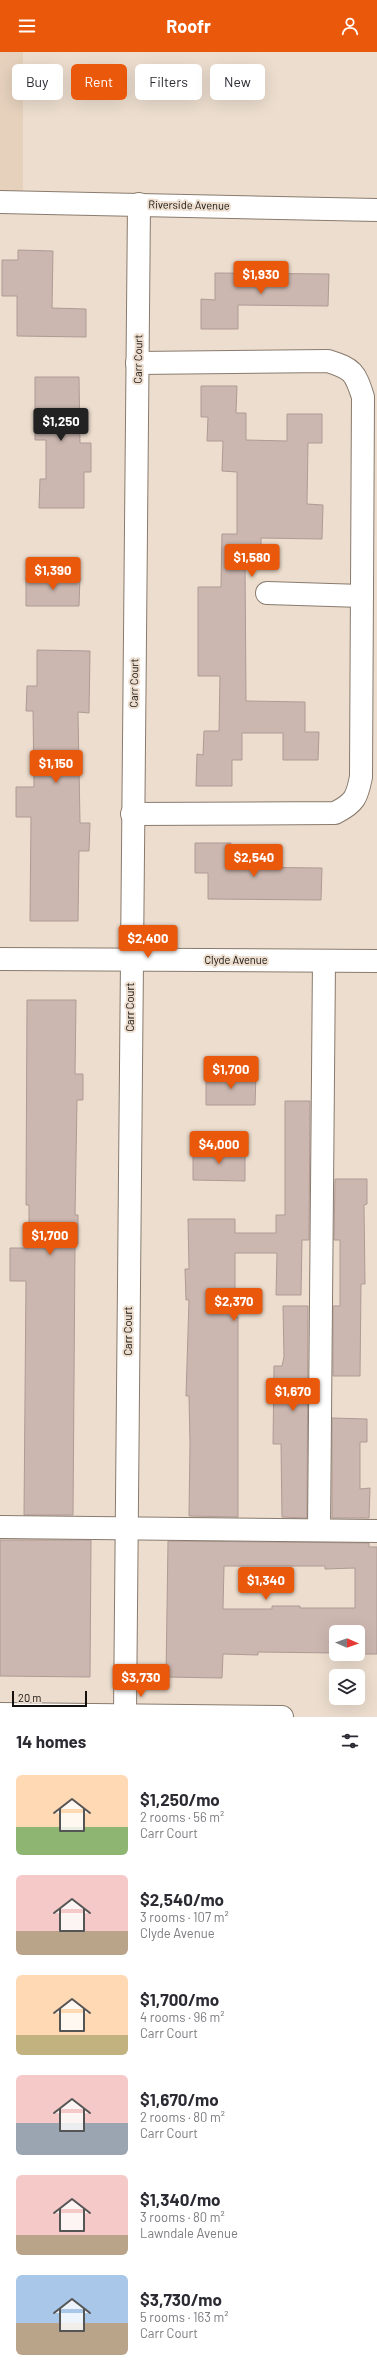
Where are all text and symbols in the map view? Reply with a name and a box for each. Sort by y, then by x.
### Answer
icon: menu [16,15,38,37]
text: Roofr [166,15,211,37]
icon: person [339,15,361,37]
chip: Buy [12,64,63,100]
chip: Rent [71,64,127,100]
chip: Filters [135,64,202,100]
chip: New [210,64,265,100]
street label: Riverside Avenue [148,197,230,212]
pin: $1,930 [228,261,294,295]
text: $1,930 [243,266,279,282]
street label: Carr Court [131,334,144,384]
pin: $1,250 [28,408,94,442]
text: $1,250 [42,413,80,429]
pin: $1,580 [219,544,285,578]
text: $1,580 [234,549,270,565]
pin: $1,390 [20,557,86,591]
text: $1,390 [35,562,71,578]
street label: Carr Court [127,658,140,708]
pin: $1,150 [23,750,89,784]
text: $1,150 [39,755,73,771]
pin: $2,540 [221,844,287,878]
text: $2,540 [234,849,274,865]
pin: $2,400 [115,925,181,959]
text: $2,400 [128,930,168,946]
street label: Clyde Avenue [204,953,268,966]
street label: Carr Court [123,982,136,1032]
pin: $1,700 [198,1056,264,1090]
text: $1,700 [213,1061,249,1077]
pin: $4,000 [186,1131,252,1165]
text: $4,000 [199,1136,239,1152]
pin: $1,700 [17,1222,83,1256]
text: $1,700 [32,1227,68,1243]
pin: $2,370 [201,1288,267,1322]
text: $2,370 [214,1293,254,1309]
street label: Carr Court [121,1306,134,1356]
pin: $1,670 [260,1378,326,1412]
text: $1,670 [275,1383,311,1399]
pin: $1,340 [233,1567,299,1601]
text: $1,340 [247,1572,285,1588]
north arrow [329,1625,365,1661]
map controls [329,1625,365,1705]
pin: $3,730 [108,1664,174,1698]
text: $3,730 [122,1669,160,1685]
button: layers [329,1669,365,1705]
scale bar [12,1689,87,1708]
text: 20 m [18,1691,41,1704]
icon: filters [339,1730,361,1752]
text: 14 homes [16,1731,86,1751]
text: $1,250/mo [140,1789,220,1809]
icon: home [48,1791,96,1839]
text: 2 rooms · 56 m² [140,1809,224,1825]
text: Carr Court [140,1825,198,1841]
text: $2,540/mo [140,1889,224,1909]
icon: home [48,1891,96,1939]
text: 3 rooms · 107 m² [140,1909,229,1925]
text: Clyde Avenue [140,1925,215,1941]
text: $1,700/mo [140,1989,219,2009]
icon: home [48,1991,96,2039]
text: 4 rooms · 96 m² [140,2009,225,2025]
text: Carr Court [140,2025,198,2041]
text: $1,670/mo [140,2089,219,2109]
icon: home [48,2091,96,2139]
text: 2 rooms · 80 m² [140,2109,225,2125]
text: Carr Court [140,2125,198,2141]
text: $1,340/mo [140,2189,221,2209]
icon: home [48,2191,96,2239]
text: 3 rooms · 80 m² [140,2209,225,2225]
text: Lawndale Avenue [140,2225,238,2241]
text: $3,730/mo [140,2289,222,2309]
icon: home [48,2291,96,2339]
text: 5 rooms · 163 m² [140,2309,229,2325]
text: Carr Court [140,2325,198,2341]

